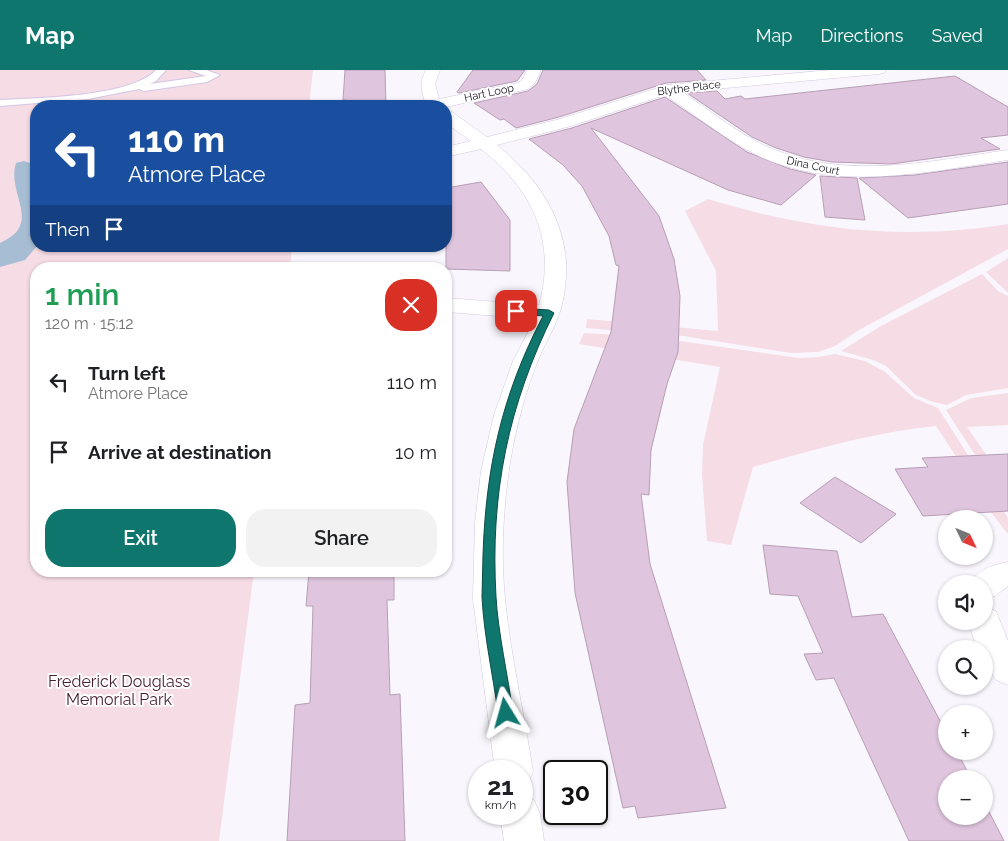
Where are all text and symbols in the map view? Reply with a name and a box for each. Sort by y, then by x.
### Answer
text: Map [25,21,75,50]
text: Map [756,25,792,46]
text: Directions [820,25,904,46]
text: Saved [932,25,983,46]
street label: Blythe Place [657,78,722,98]
street label: Hart Loop [463,81,515,105]
text: 110 m [128,119,225,160]
icon: left [45,120,110,185]
street label: Dina Court [785,154,841,178]
text: Atmore Place [128,161,266,187]
icon: arrive [100,215,128,243]
text: Then [45,218,90,240]
text: 1 min [45,277,120,312]
button: close [385,279,437,331]
pin [495,290,537,332]
icon: arrive [502,297,530,325]
text: 120 m · 15:12 [45,314,134,333]
text: Turn left [88,362,165,384]
icon: left [45,368,73,396]
text: 110 m [387,371,437,393]
text: Atmore Place [88,384,188,403]
icon: arrive [45,438,73,466]
text: Arrive at destination [88,441,272,463]
text: 10 m [395,441,437,463]
button: Exit [45,509,236,567]
button: Share [246,509,437,567]
north arrow [938,510,992,565]
map controls [938,510,993,825]
button: sound [938,575,993,630]
button: search [938,640,993,695]
park label: Frederick Douglass Memorial Park [48,672,190,709]
position arrow [479,686,531,738]
button: + [938,705,993,760]
speed limit sign: 30 [543,760,608,825]
button: − [938,770,993,825]
text: 21 [487,771,514,801]
text: km/h [485,798,516,812]

